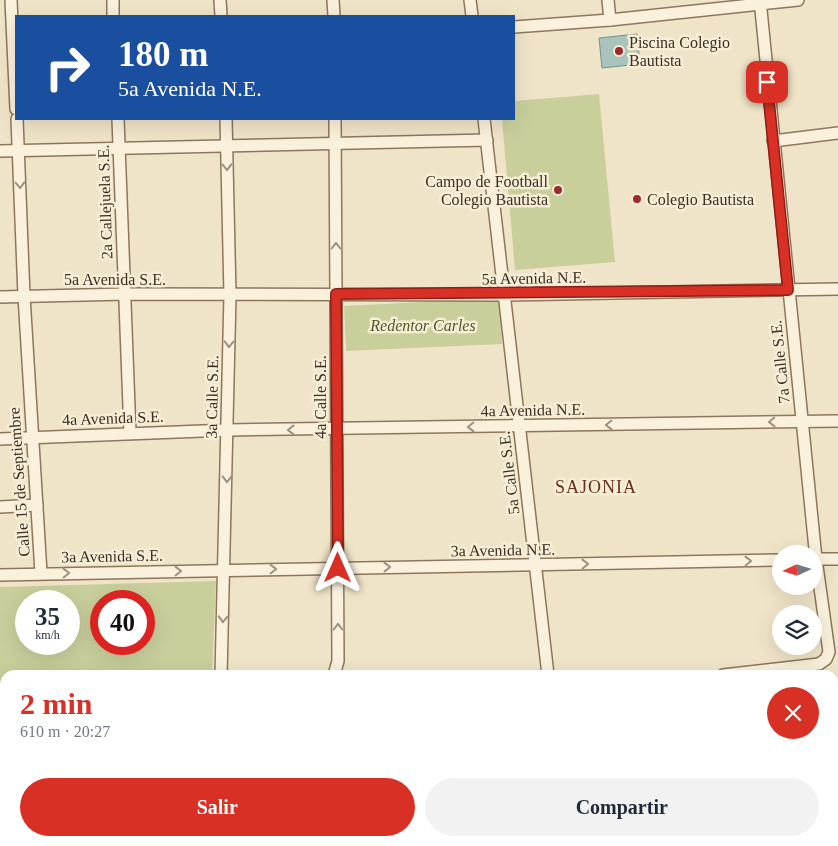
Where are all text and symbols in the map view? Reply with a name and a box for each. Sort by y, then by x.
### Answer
place label: Piscina Colegio Bautista [629,34,730,69]
icon: right [35,35,100,100]
text: 180 m [118,35,208,74]
marker: Piscina Colegio Bautista [613,45,625,57]
pin [746,61,788,103]
icon: arrive [753,68,781,96]
text: 5a Avenida N.E. [118,76,262,101]
street label: 2a Callejuela S.E. [95,144,116,260]
one-way arrow [222,164,232,172]
place label: Campo de Football Colegio Bautista [425,173,549,209]
one-way arrow [14,181,25,189]
marker: Campo de Football Colegio Bautista [552,184,564,196]
place label: Colegio Bautista [647,191,754,209]
marker: Colegio Bautista [631,193,643,205]
one-way arrow [331,242,341,250]
street label: 5a Avenida N.E. [482,269,586,287]
street label: 5a Avenida S.E. [64,271,166,288]
park label: Redentor Carles [369,317,476,334]
street label: 7a Calle S.E. [767,320,793,404]
one-way arrow [224,340,234,348]
street label: 3a Calle S.E. [203,355,221,439]
street label: 4a Calle S.E. [312,355,329,439]
street label: 4a Avenida N.E. [481,401,585,419]
street label: Calle 15 de Septiembre [5,407,34,557]
street label: 4a Avenida S.E. [62,408,164,428]
one-way arrow [768,417,776,428]
one-way arrow [605,420,613,430]
one-way arrow [467,422,475,432]
one-way arrow [287,425,295,435]
street label: 5a Calle S.E. [495,431,523,515]
one-way arrow [221,475,232,483]
district label: SAJONIA [555,477,637,497]
position arrow [311,541,363,593]
street label: 3a Avenida N.E. [451,541,555,559]
north arrow [772,545,822,595]
map controls [772,545,822,655]
street label: 3a Avenida S.E. [61,547,163,565]
one-way arrow [744,555,752,566]
one-way arrow [581,559,589,570]
one-way arrow [383,562,391,572]
one-way arrow [270,564,278,575]
one-way arrow [174,566,182,577]
one-way arrow [62,568,70,578]
speed limit sign: 40 [90,590,155,655]
text: 35 [35,603,60,630]
button: layers [772,605,822,655]
one-way arrow [218,616,228,623]
one-way arrow [333,623,343,630]
text: km/h [35,628,60,642]
text: 2 min [20,687,93,720]
button: close [767,687,819,739]
text: 610 m · 20:27 [20,723,110,740]
button: Salir [20,778,415,836]
button: Compartir [425,778,819,836]

